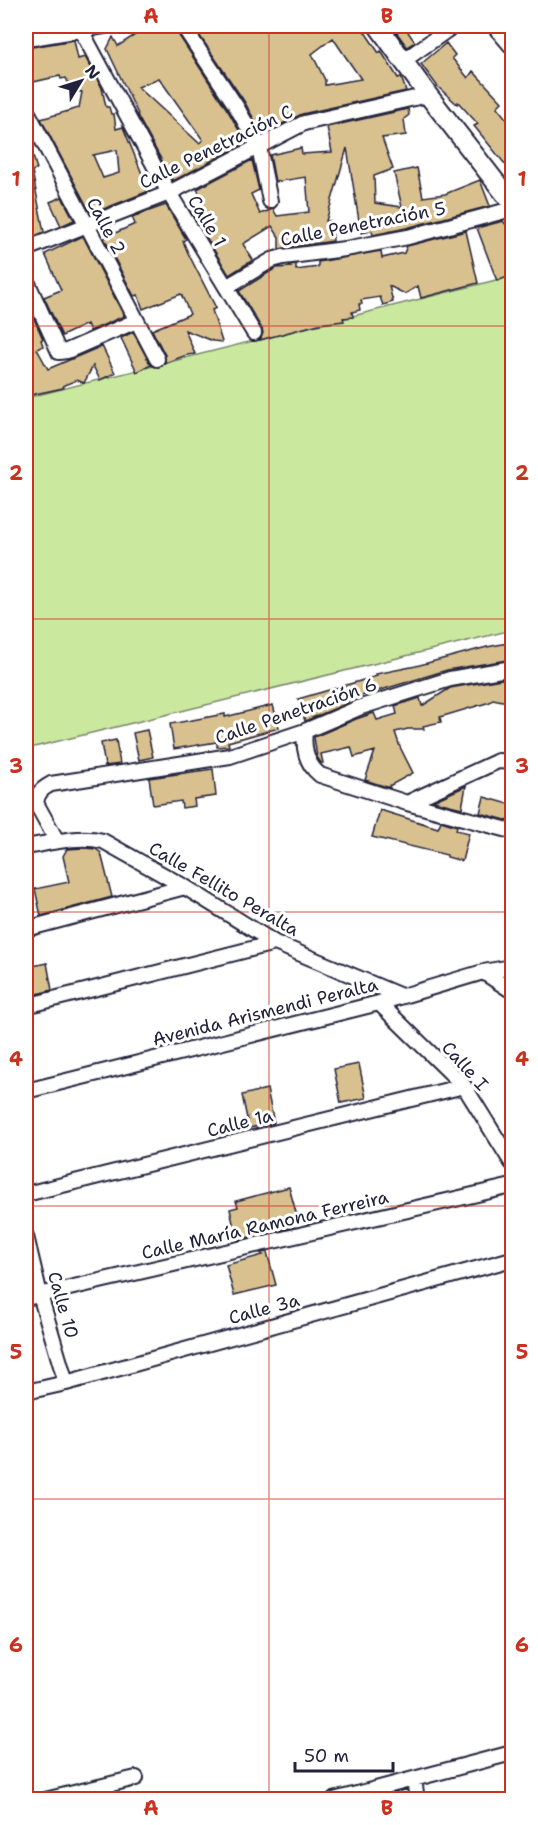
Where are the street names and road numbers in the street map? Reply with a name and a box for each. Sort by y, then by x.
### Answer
street label: Calle Penetración C [135,99,297,195]
street label: Calle 1 [182,191,232,251]
street label: Calle 2 [81,193,131,259]
street label: Calle Penetración 5 [278,196,448,252]
street label: Calle Penetración 6 [212,672,380,750]
street label: Calle Fellito Peralta [144,836,304,942]
street label: Avenida Arismendi Peralta [150,972,380,1052]
street label: Calle I [436,1036,494,1096]
street label: Calle 1a [205,1103,275,1143]
street label: Calle María Ramona Ferreira [139,1185,391,1265]
street label: Calle 10 [42,1269,84,1341]
street label: Calle 3a [226,1288,302,1330]

